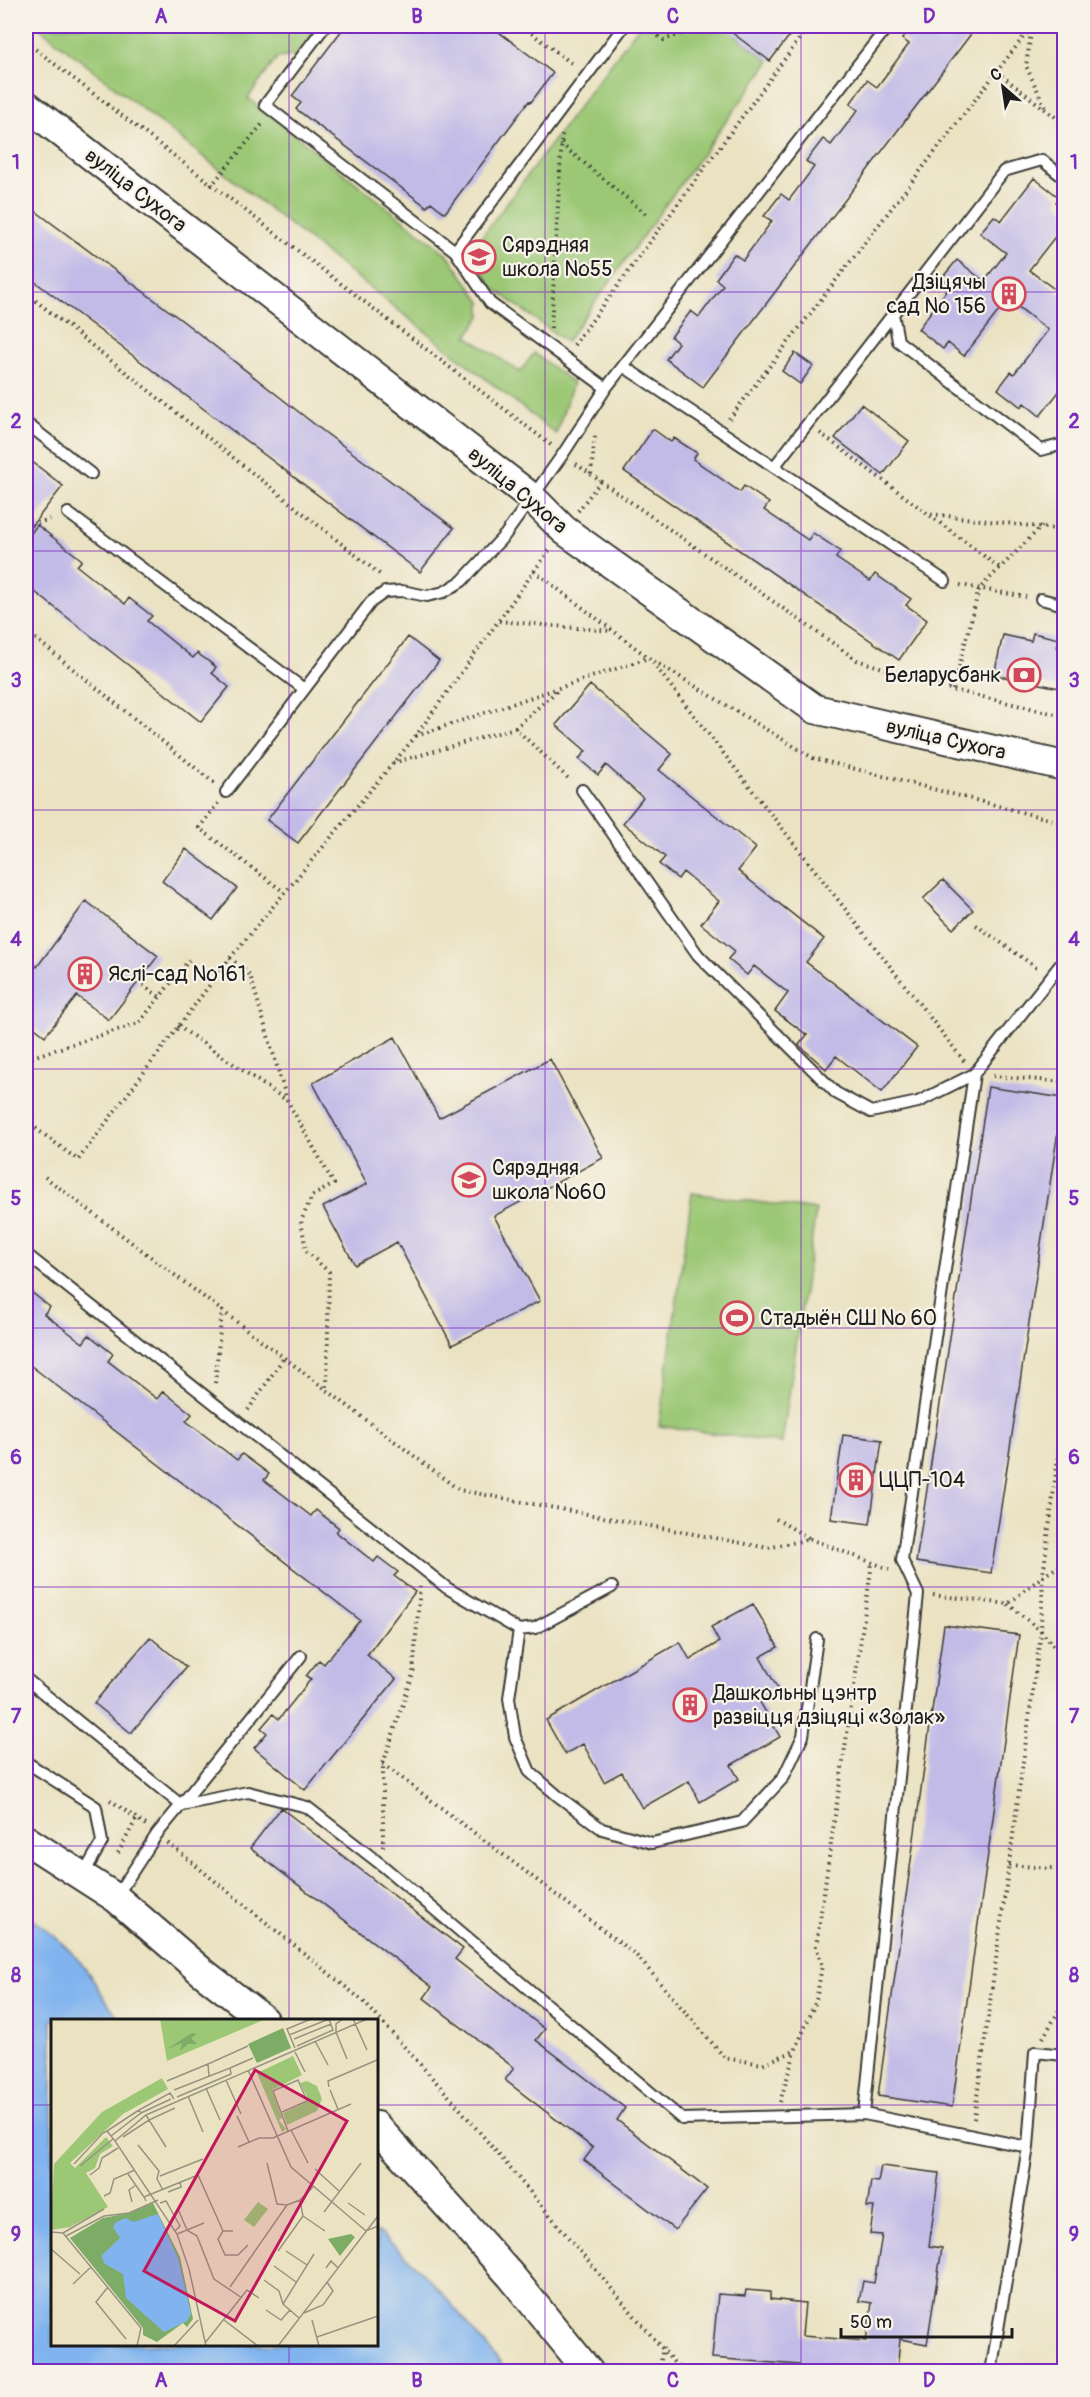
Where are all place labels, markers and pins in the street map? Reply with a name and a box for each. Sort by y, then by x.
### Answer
place label: Сярэдняя школа №55 [502,232,613,283]
school or university icon: Сярэдняя школа №55 [461,239,497,275]
place label: Дзіцячы сад № 156 [887,269,986,320]
building icon: Дзіцячы сад № 156 [991,276,1027,312]
bank icon: Беларусбанк [1006,657,1042,693]
place label: Беларусбанк [885,662,1001,689]
building icon: Яслі-сад №161 [67,956,103,992]
place label: Яслі-сад №161 [108,961,246,988]
place label: Сярэдняя школа №60 [492,1155,606,1206]
school or university icon: Сярэдняя школа №60 [451,1162,487,1198]
sports icon: Стадыён СШ № 60 [719,1300,755,1336]
place label: Стадыён СШ № 60 [760,1305,937,1332]
building icon: ЦЦП-104 [838,1462,874,1498]
place label: ЦЦП-104 [879,1467,965,1494]
place label: Дашкольны цэнтр развіцця дзіцяці «Золак» [712,1680,946,1731]
building icon: Дашкольны цэнтр развіцця дзіцяці «Золак» [672,1687,708,1723]

